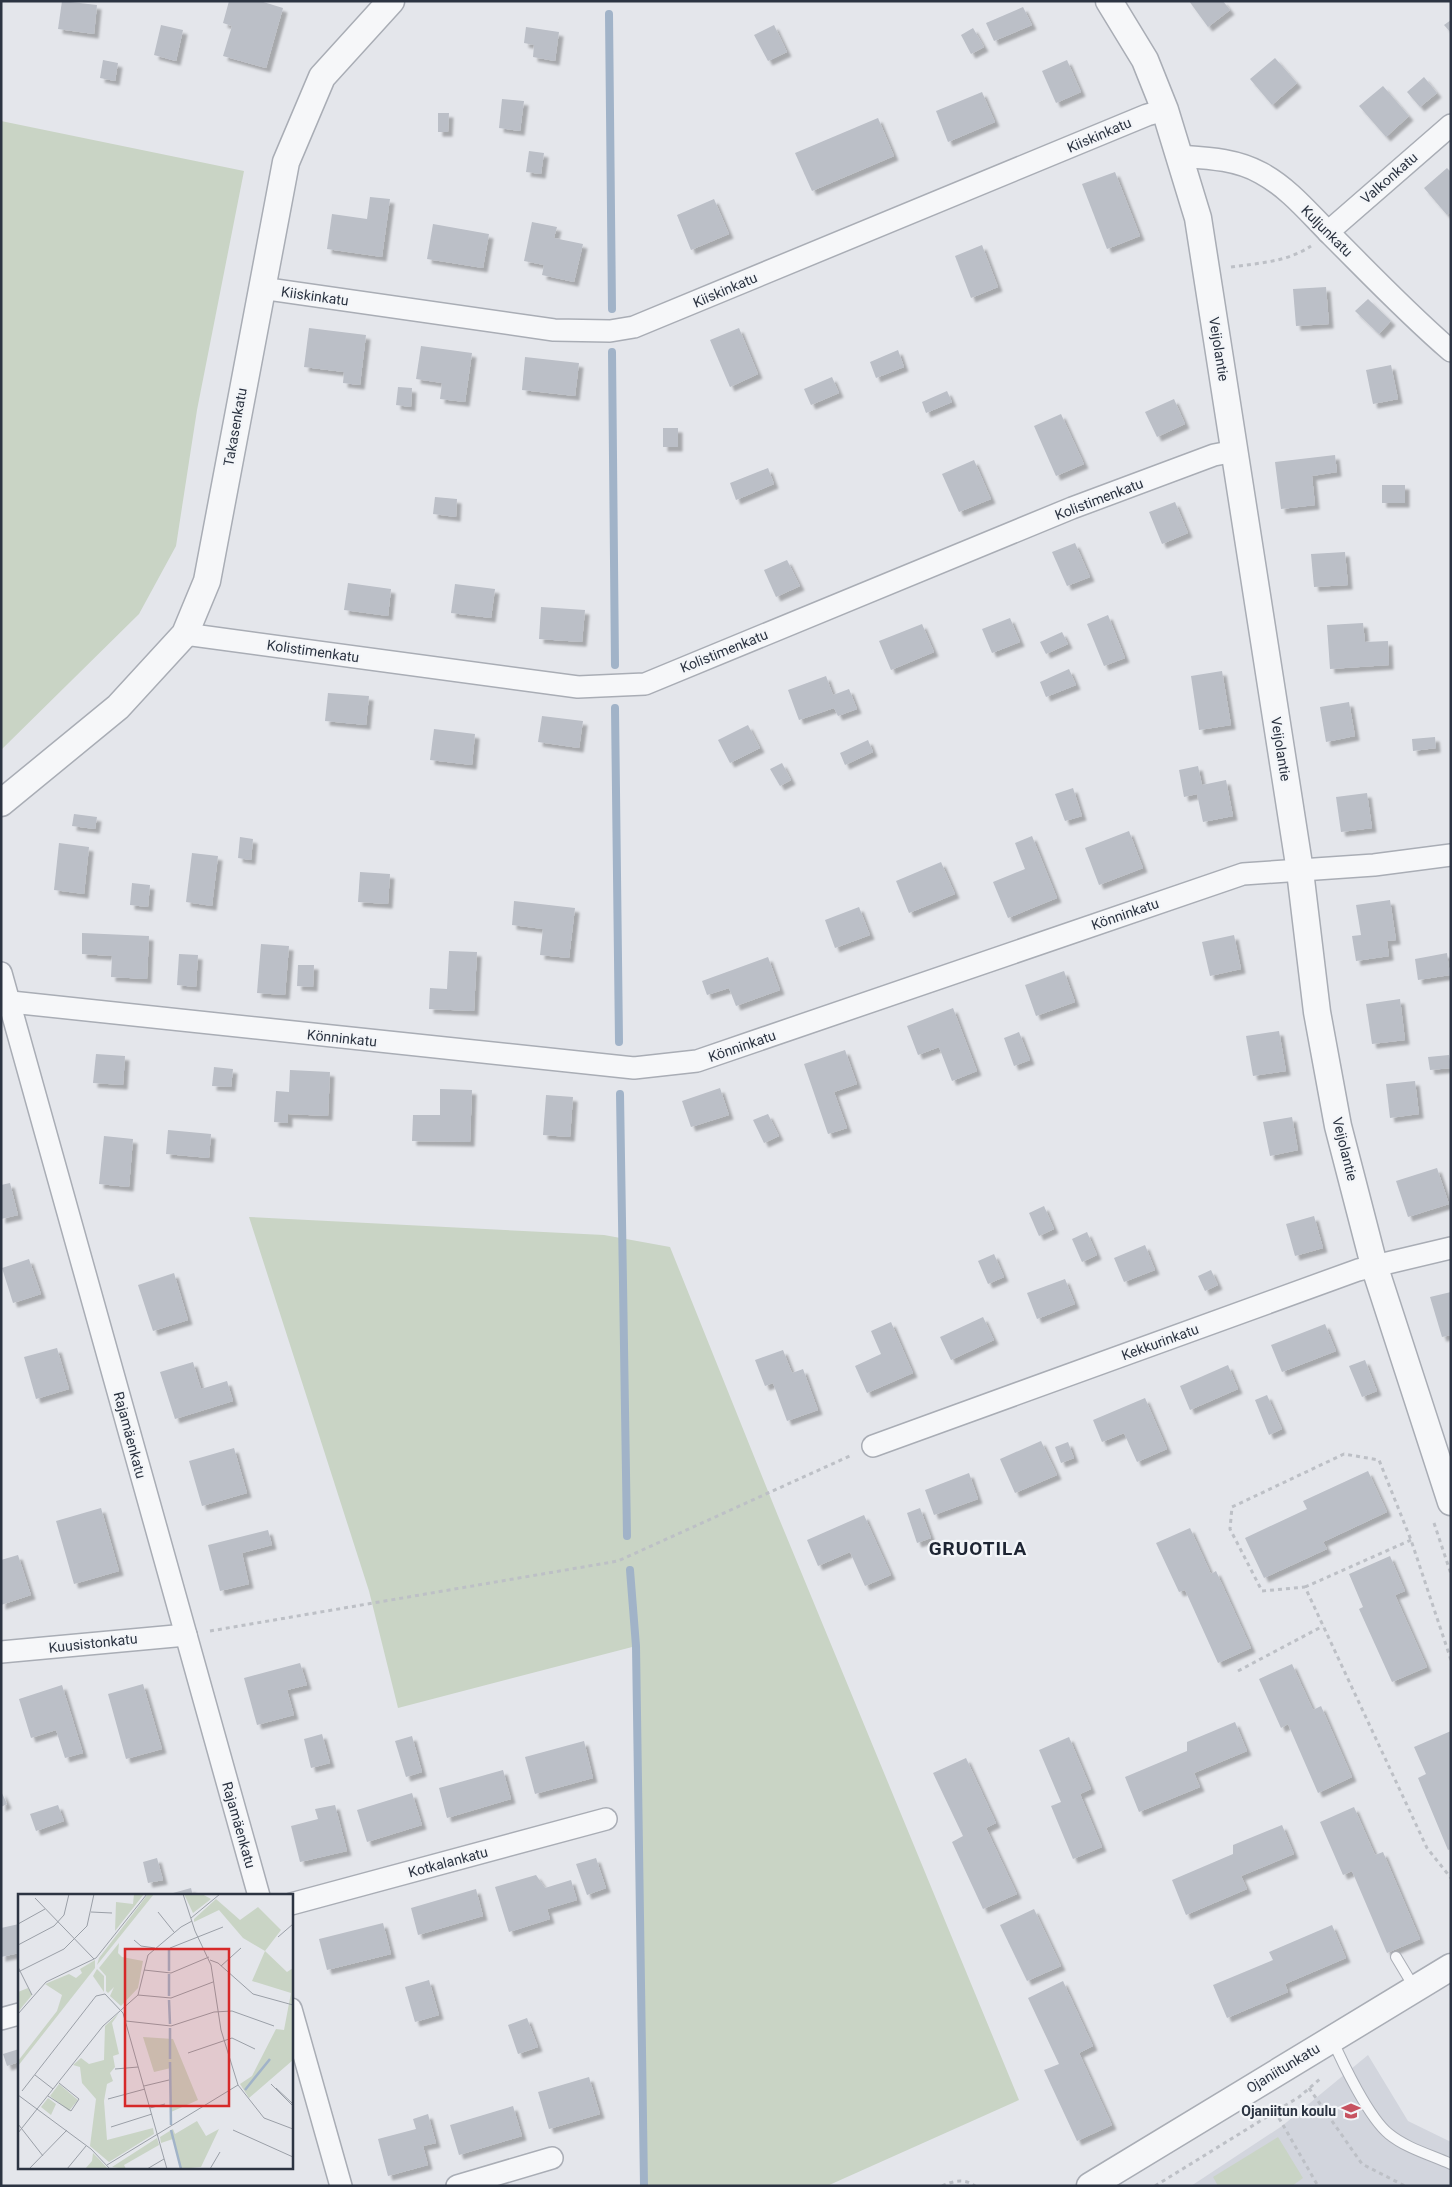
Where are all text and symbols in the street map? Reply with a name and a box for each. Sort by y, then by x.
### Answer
street label: Kiiskinkatu [1065,114,1133,156]
street label: Valkonkatu [1358,149,1420,207]
street label: Kuljunkatu [1298,202,1356,260]
street label: Kiiskinkatu [691,269,759,311]
street label: Kiiskinkatu [280,283,350,309]
street label: Veijolantie [1206,316,1232,382]
street label: Takasenkatu [220,387,250,467]
street label: Kolistimenkatu [1053,475,1145,523]
street label: Kolistimenkatu [678,626,770,676]
street label: Kolistimenkatu [266,637,360,665]
street label: Veijolantie [1268,716,1294,782]
street label: Könninkatu [1089,895,1161,933]
street label: Könninkatu [306,1026,378,1050]
street label: Könninkatu [706,1027,778,1065]
street label: Veijolantie [1329,1116,1361,1182]
street label: Kekkurinkatu [1119,1321,1201,1363]
street label: Rajamäenkatu [111,1390,149,1480]
district label: GRUOTILA [929,1537,1027,1560]
street label: Kuusistonkatu [48,1630,138,1656]
street label: Rajamäenkatu [219,1780,259,1870]
street label: Kotkalankatu [407,1844,489,1880]
inset map [18,1894,292,2170]
street label: Ojaniitunkatu [1244,2040,1322,2096]
school or university icon: Ojaniitun koulu [1340,2100,1362,2122]
place label: Ojaniitun koulu [1241,2103,1336,2119]

